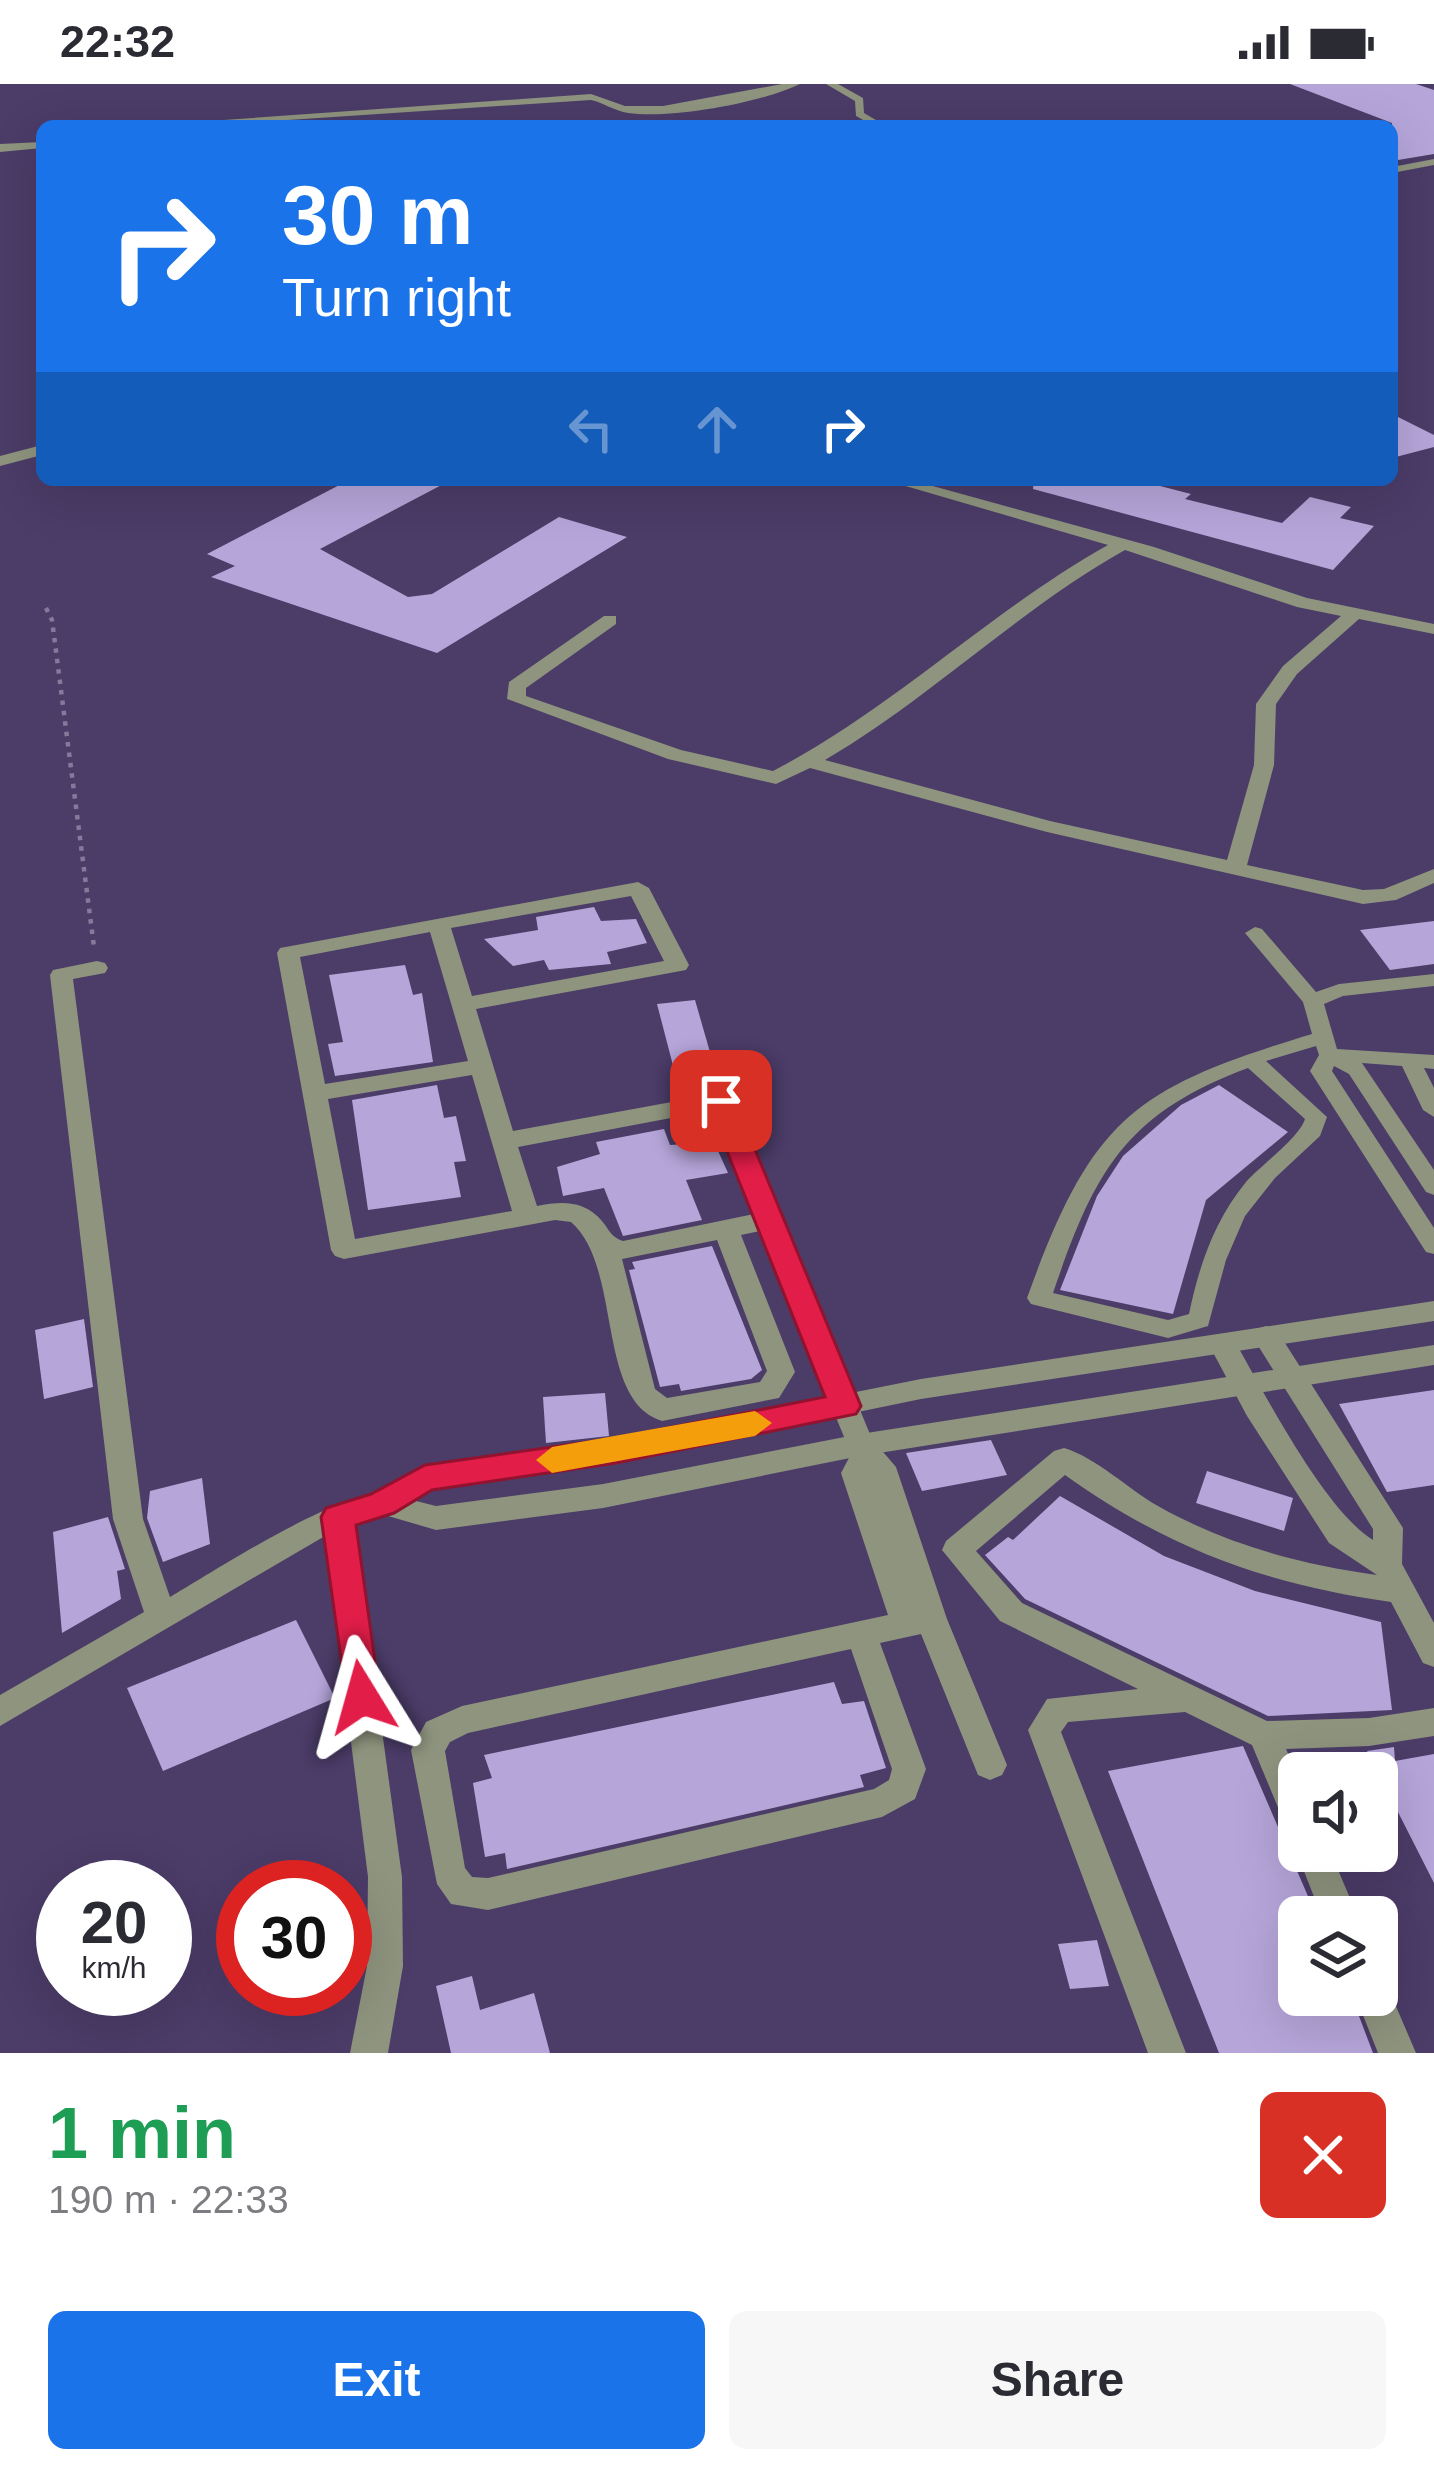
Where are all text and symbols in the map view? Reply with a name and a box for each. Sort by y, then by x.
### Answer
text: 22:32 [60,16,175,67]
icon: right [84,168,240,324]
text: 30 m [282,168,473,262]
text: Turn right [282,267,511,327]
icon: left [558,396,624,462]
icon: ahead [684,396,750,462]
icon: right [810,396,876,462]
pin [670,1050,772,1152]
icon: arrive [688,1068,754,1134]
position arrow [299,1634,425,1760]
map controls [1278,1752,1398,2016]
button: sound [1278,1752,1398,1872]
speed limit sign: 30 [216,1860,372,2016]
text: 20 [81,1889,147,1956]
button: layers [1278,1896,1398,2016]
text: km/h [81,1951,147,1984]
button: close [1260,2092,1386,2218]
text: 1 min [48,2093,236,2173]
text: 190 m · 22:33 [48,2178,289,2221]
button: Exit [48,2311,705,2449]
button: Share [729,2311,1386,2449]

